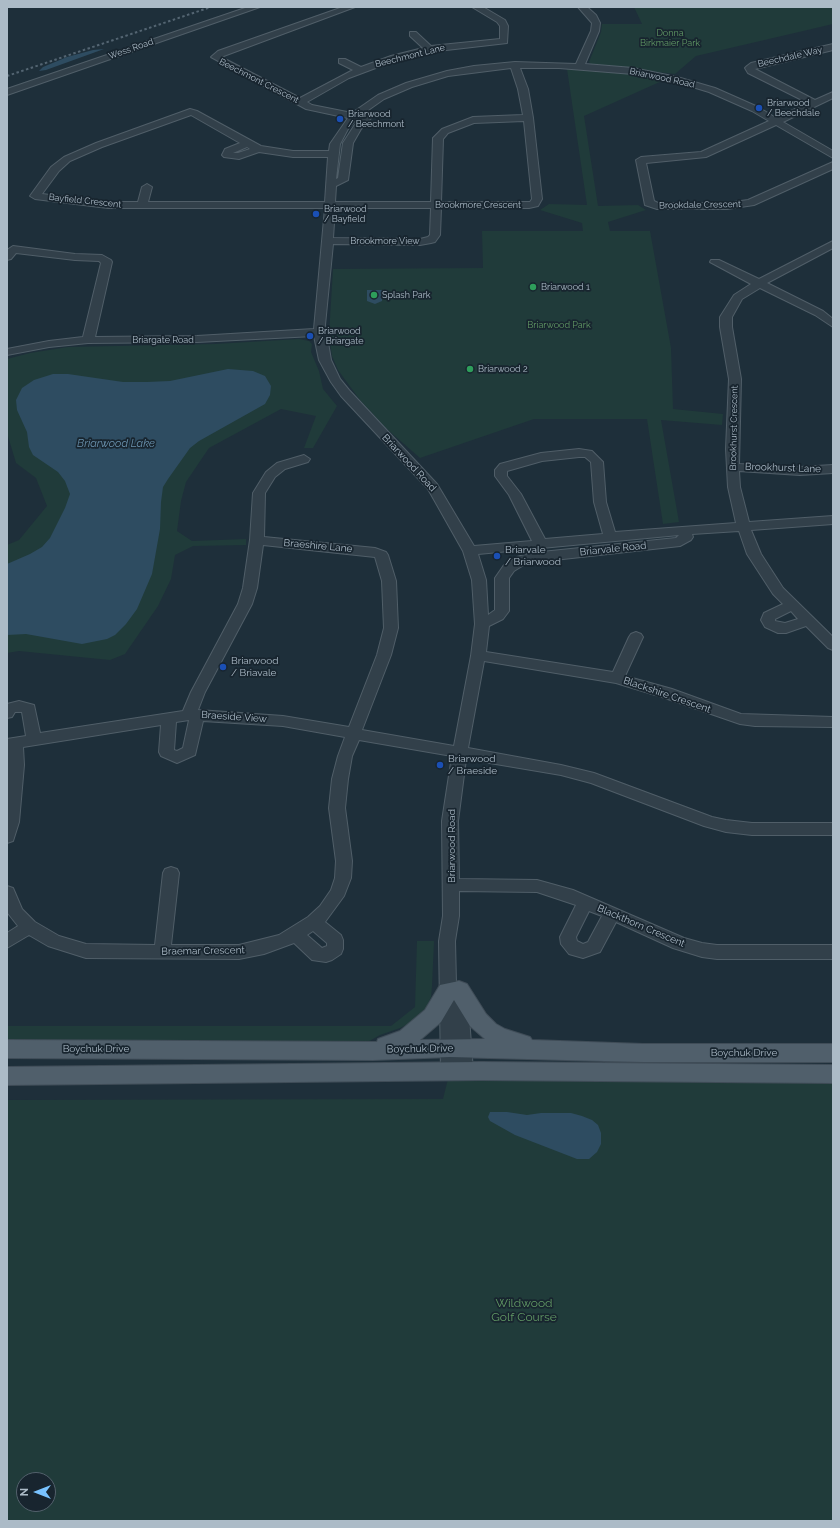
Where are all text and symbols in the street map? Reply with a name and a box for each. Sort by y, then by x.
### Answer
park label: Donna Birkmaier Park [640,28,700,49]
street label: Wess Road [107,36,155,62]
street label: Beechmont Lane [374,42,446,70]
street label: Beechdale Way [757,44,823,70]
street label: Beechmont Crescent [217,56,301,106]
street label: Briarwood Road [628,66,696,90]
place label: Briarwood / Beechdale [767,98,820,119]
marker: Briarwood / Beechdale [754,103,764,113]
place label: Briarwood / Beechmont [348,109,404,130]
marker: Briarwood / Beechmont [335,114,345,124]
street label: Bayfield Crescent [48,192,122,210]
street label: Brookdale Crescent [659,199,741,211]
street label: Brookmore Crescent [435,200,521,210]
place label: Briarwood / Bayfield [324,204,367,225]
marker: Briarwood / Bayfield [311,209,321,219]
street label: Brookmore View [350,236,420,246]
marker: Briarwood 1 [528,282,538,292]
place label: Briarwood 1 [541,282,590,292]
marker: Splash Park [369,290,379,300]
place label: Splash Park [382,290,431,300]
park label: Briarwood Park [527,320,591,330]
place label: Briarwood / Briargate [318,326,363,347]
marker: Briarwood / Briargate [305,331,315,341]
street label: Briargate Road [132,335,194,345]
marker: Briarwood 2 [465,364,475,374]
place label: Briarwood 2 [478,364,528,374]
street label: Brookhurst Crescent [728,385,740,471]
street label: Briarwood Road [379,432,439,494]
water label: Briarwood Lake [77,437,155,451]
street label: Brookhurst Lane [745,461,821,475]
street label: Braeshire Lane [283,537,353,555]
street label: Briarvale Road [579,540,647,558]
place label: Briarvale / Briarwood [505,544,561,568]
marker: Briarvale / Briarwood [492,551,502,561]
place label: Briarwood / Briavale [231,655,278,678]
marker: Briarwood / Briavale [218,662,228,672]
street label: Blackshire Crescent [622,674,712,716]
street label: Braeside View [201,709,267,725]
place label: Briarwood / Braeside [448,753,497,776]
marker: Briarwood / Braeside [435,760,445,770]
street label: Briarwood Road [446,809,458,883]
street label: Blackthorn Crescent [595,902,687,950]
street label: Braemar Crescent [161,944,245,958]
street label: Boychuk Drive [387,1042,453,1056]
street label: Boychuk Drive [63,1043,129,1055]
street label: Boychuk Drive [711,1047,777,1059]
park label: Wildwood Golf Course [491,1296,557,1324]
north arrow [16,1472,56,1512]
text: N [18,1488,31,1496]

